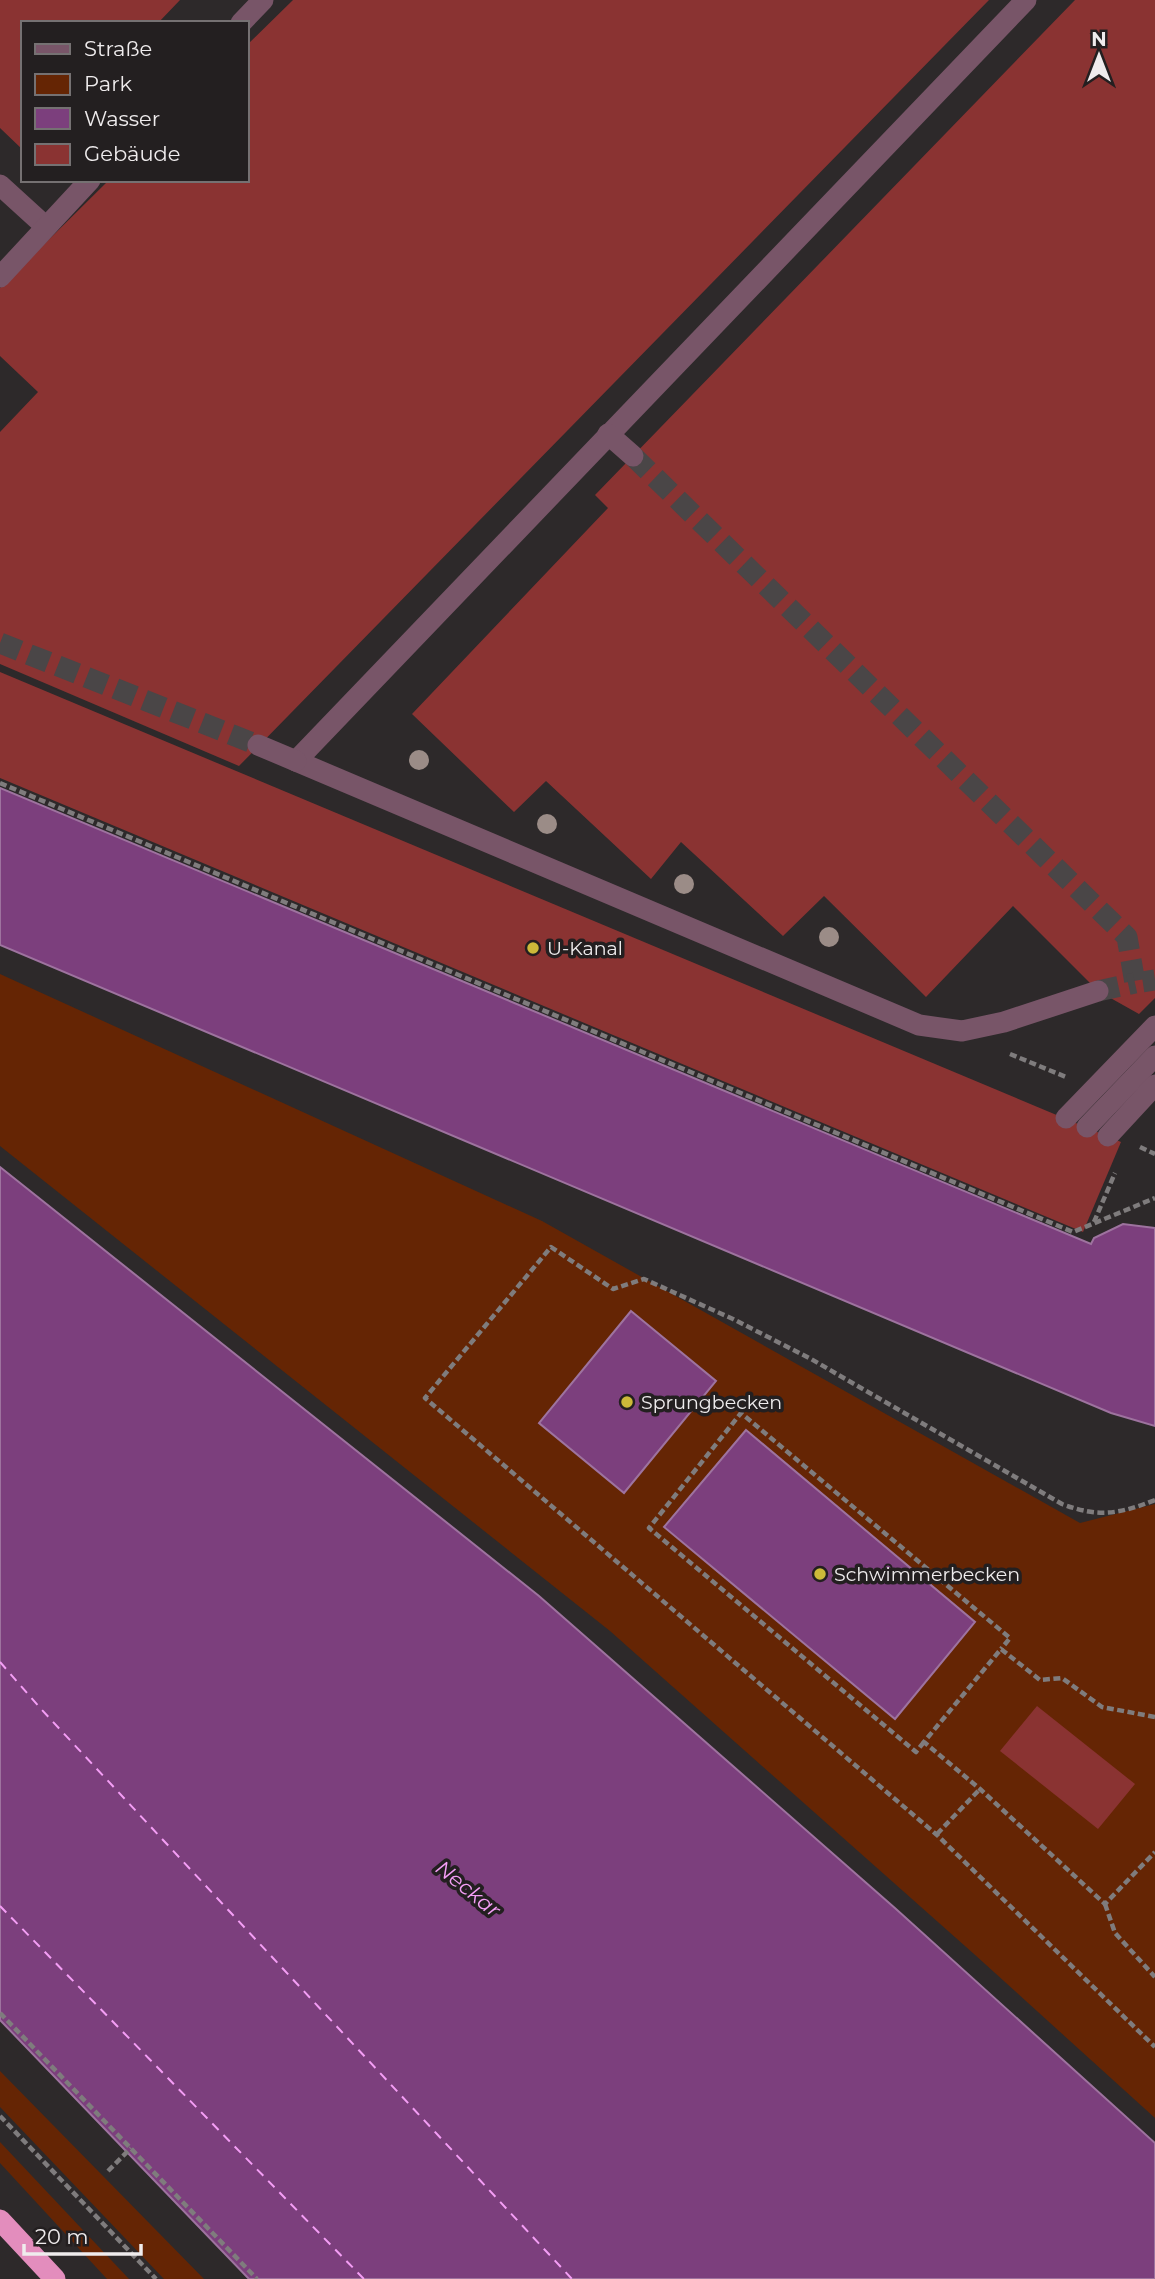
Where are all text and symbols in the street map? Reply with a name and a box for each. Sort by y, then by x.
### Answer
legend [21,21,248,182]
north arrow [1064,21,1134,91]
text: N [1091,28,1107,51]
text: Straße [84,36,152,61]
text: Park [84,71,132,96]
text: Wasser [84,106,160,131]
text: Gebäude [84,141,181,166]
place label: U-Kanal [547,937,623,960]
marker: U-Kanal [525,940,541,956]
place label: Sprungbecken [641,1391,782,1414]
marker: Sprungbecken [619,1394,635,1410]
place label: Schwimmerbecken [834,1563,1020,1586]
marker: Schwimmerbecken [812,1566,828,1582]
water label: Neckar [431,1855,506,1923]
scale bar [24,2212,142,2256]
text: 20 m [35,2224,89,2249]

